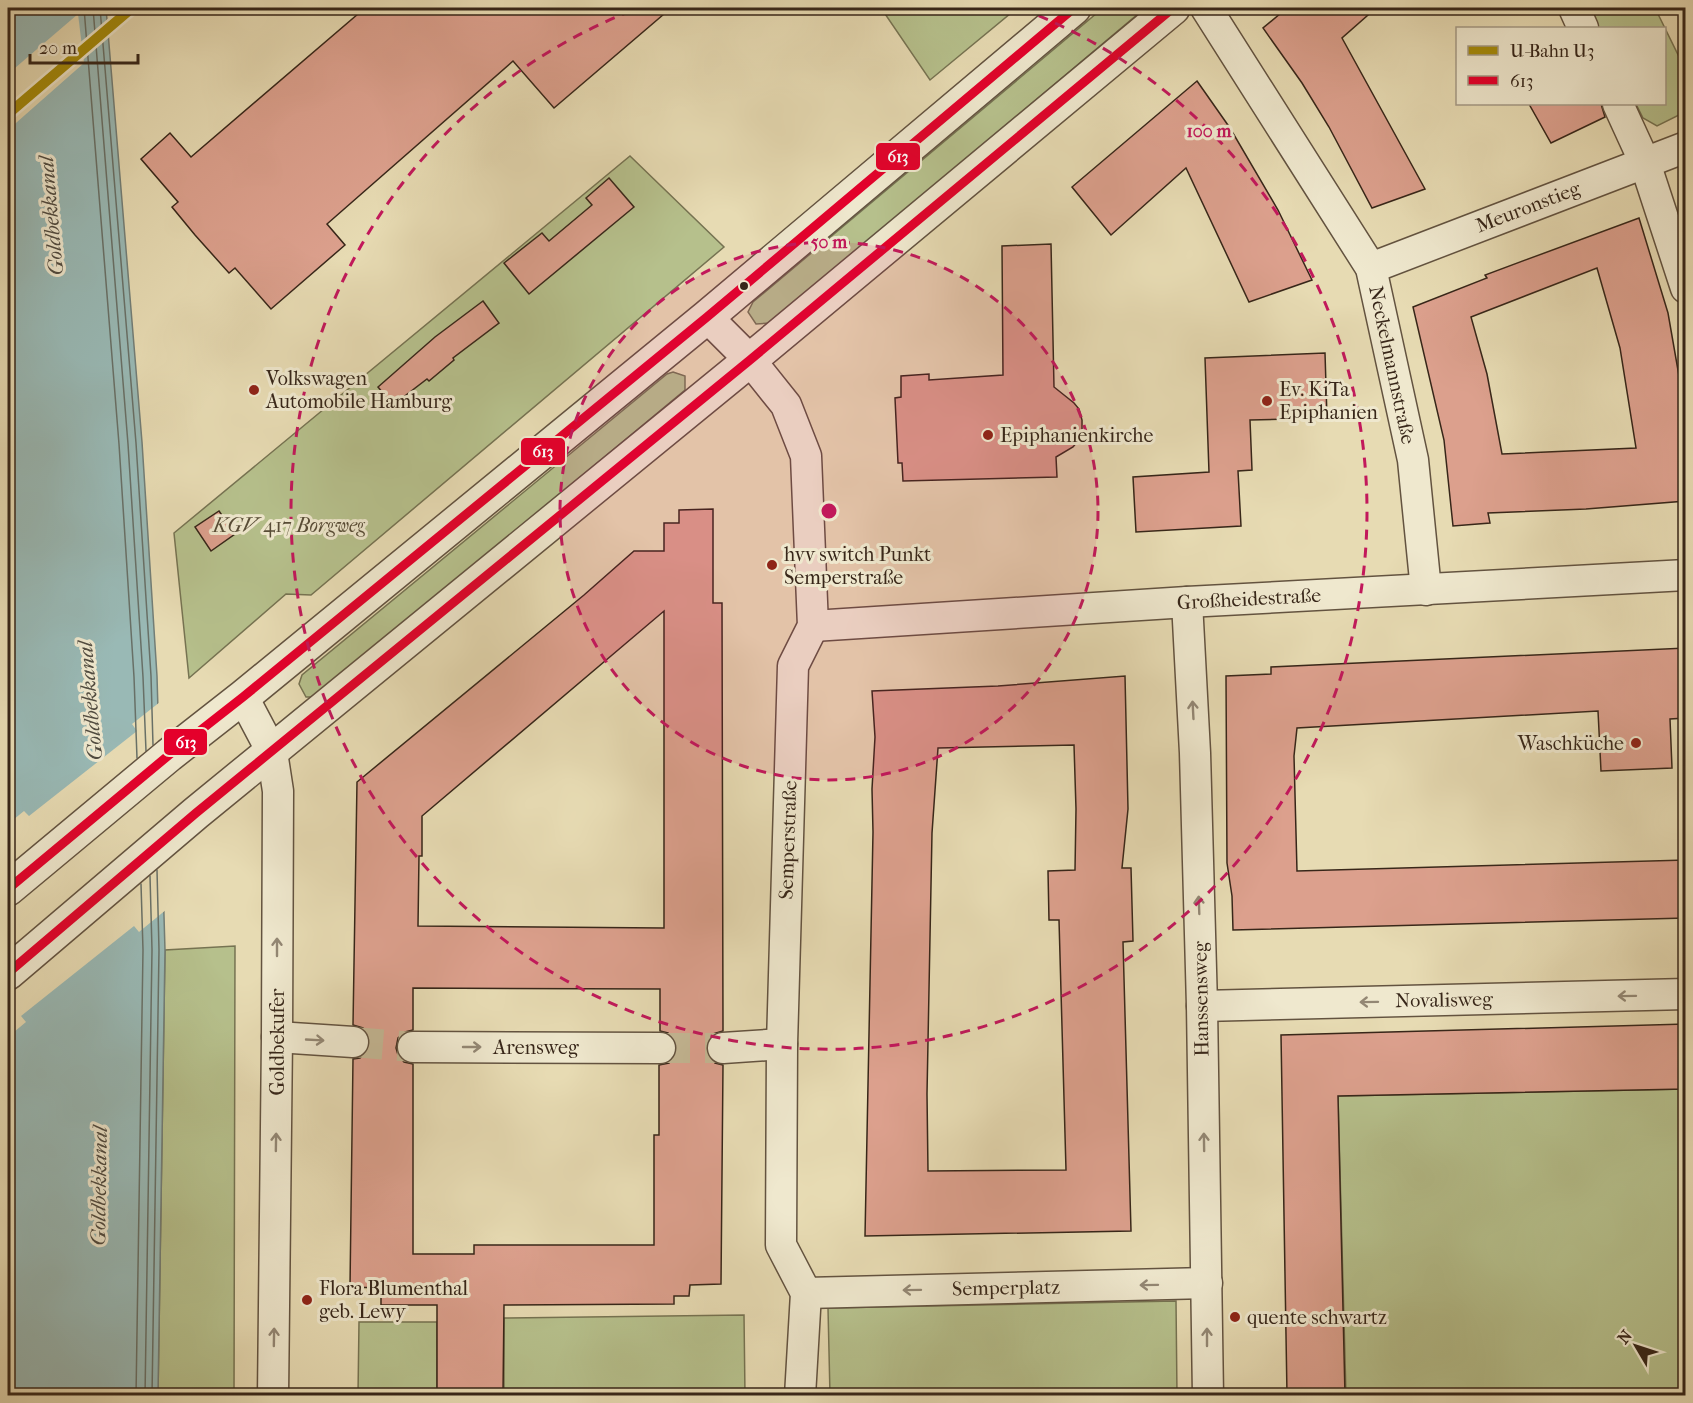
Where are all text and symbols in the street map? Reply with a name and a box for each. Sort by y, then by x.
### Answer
scale bar [30,27,138,65]
legend [1456,27,1666,105]
text: 20 m [39,38,77,59]
text: U-Bahn U3 [1510,41,1594,62]
text: 613 [1510,71,1533,92]
text: 100 m [1186,121,1233,142]
line badge: 613 [875,142,921,171]
text: 613 [888,147,908,167]
water label: Goldbekkanal [34,153,68,276]
street label: Meuronstieg [1472,176,1584,237]
text: 50 m [811,232,848,253]
unlabelled marker [738,280,750,292]
street label: Neckelmannstraße [1364,284,1420,446]
place label: Volkswagen Automobile Hamburg [265,367,452,413]
place label: Ev. KiTa Epiphanien [1279,378,1378,424]
marker: Volkswagen Automobile Hamburg [247,383,261,397]
marker: Ev. KiTa Epiphanien [1260,394,1274,408]
place label: Epiphanienkirche [1000,424,1153,447]
marker: Epiphanienkirche [981,428,995,442]
line badge: 613 [520,437,566,466]
text: 613 [533,442,553,462]
centre of rings [819,501,839,521]
park label: KGV 417 Borgweg [211,514,366,538]
place label: hvv switch Punkt Semperstraße [784,543,931,589]
marker: hvv switch Punkt Semperstraße [765,558,779,572]
street label: Großheidestraße [1176,584,1322,614]
water label: Goldbekkanal [73,638,107,761]
one-way arrow [1187,701,1198,721]
line badge: 613 [163,728,208,756]
place label: Waschküche [1517,732,1624,755]
text: 613 [176,733,196,753]
marker: Waschküche [1629,736,1643,750]
street label: Semperstraße [774,780,802,900]
one-way arrow [1193,896,1205,916]
one-way arrow [271,938,283,958]
street label: Hanssensweg [1188,941,1214,1057]
street label: Goldbekufer [266,988,289,1096]
street label: Novalisweg [1395,988,1493,1012]
one-way arrow [1618,990,1638,1001]
one-way arrow [1360,996,1380,1008]
one-way arrow [305,1034,325,1045]
street label: Arensweg [492,1036,579,1059]
one-way arrow [461,1041,481,1053]
water label: Goldbekkanal [86,1123,112,1246]
one-way arrow [270,1133,282,1153]
one-way arrow [1199,1133,1210,1153]
street label: Semperplatz [952,1276,1060,1300]
place label: Flora Blumenthal geb. Lewy [319,1277,469,1323]
one-way arrow [1139,1279,1159,1290]
one-way arrow [902,1285,922,1296]
marker: Flora Blumenthal geb. Lewy [300,1293,314,1307]
place label: quente schwartz [1247,1306,1387,1329]
marker: quente schwartz [1228,1310,1242,1324]
north arrow [1606,1316,1666,1376]
text: N [1614,1326,1636,1348]
one-way arrow [268,1328,280,1348]
one-way arrow [1201,1328,1213,1348]

